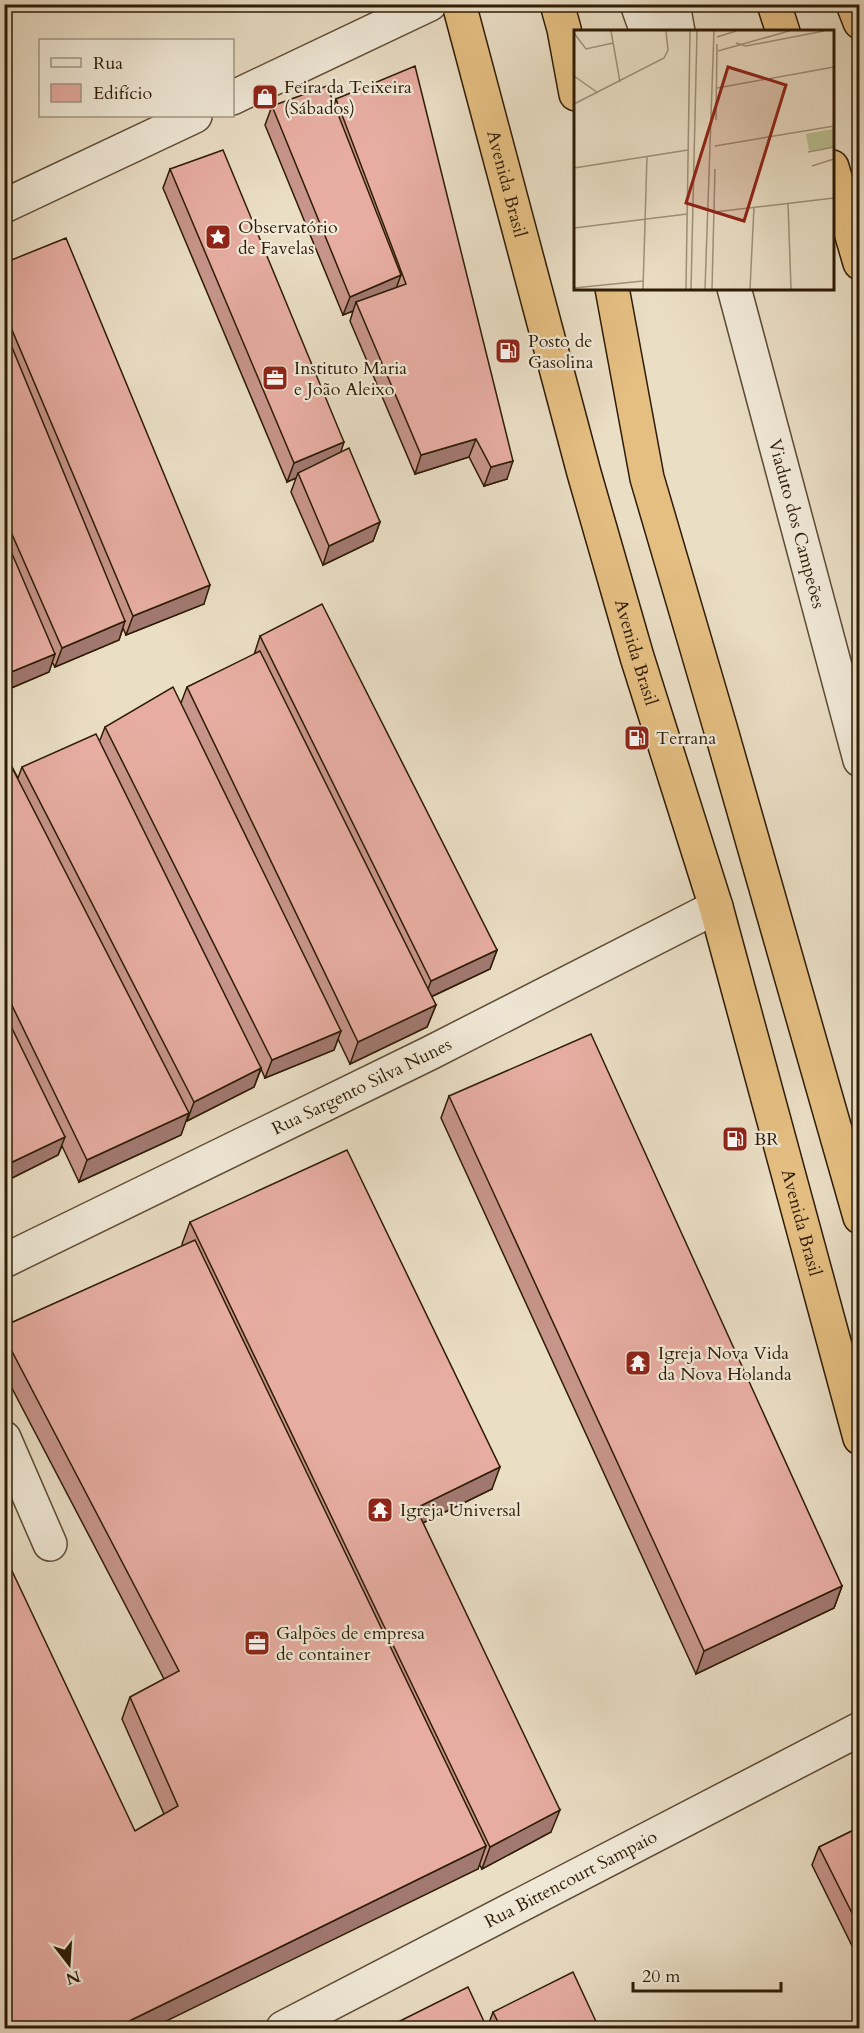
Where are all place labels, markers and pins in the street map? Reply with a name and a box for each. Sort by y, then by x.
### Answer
place label: Feira da Teixeira (Sábados) [284,75,412,121]
shop icon: Feira da Teixeira (Sábados) [250,82,280,112]
place label: Observatório de Favelas [238,215,338,261]
place icon: Observatório de Favelas [203,222,233,252]
place label: Posto de Gasolina [528,329,594,375]
fuel station icon: Posto de Gasolina [493,336,523,366]
place label: Instituto Maria e João Aleixo [294,356,407,402]
office icon: Instituto Maria e João Aleixo [260,363,290,393]
fuel station icon: Terrana [622,723,652,753]
place label: Terrana [656,726,717,751]
fuel station icon: BR [720,1124,750,1154]
place label: BR [754,1127,779,1152]
place label: Igreja Nova Vida da Nova Holanda [658,1341,792,1387]
temple icon: Igreja Nova Vida da Nova Holanda [623,1348,653,1378]
temple icon: Igreja Universal [365,1495,395,1525]
place label: Igreja Universal [400,1498,521,1523]
place label: Galpões de empresa de container [276,1621,425,1667]
office icon: Galpões de empresa de container [242,1628,272,1658]

